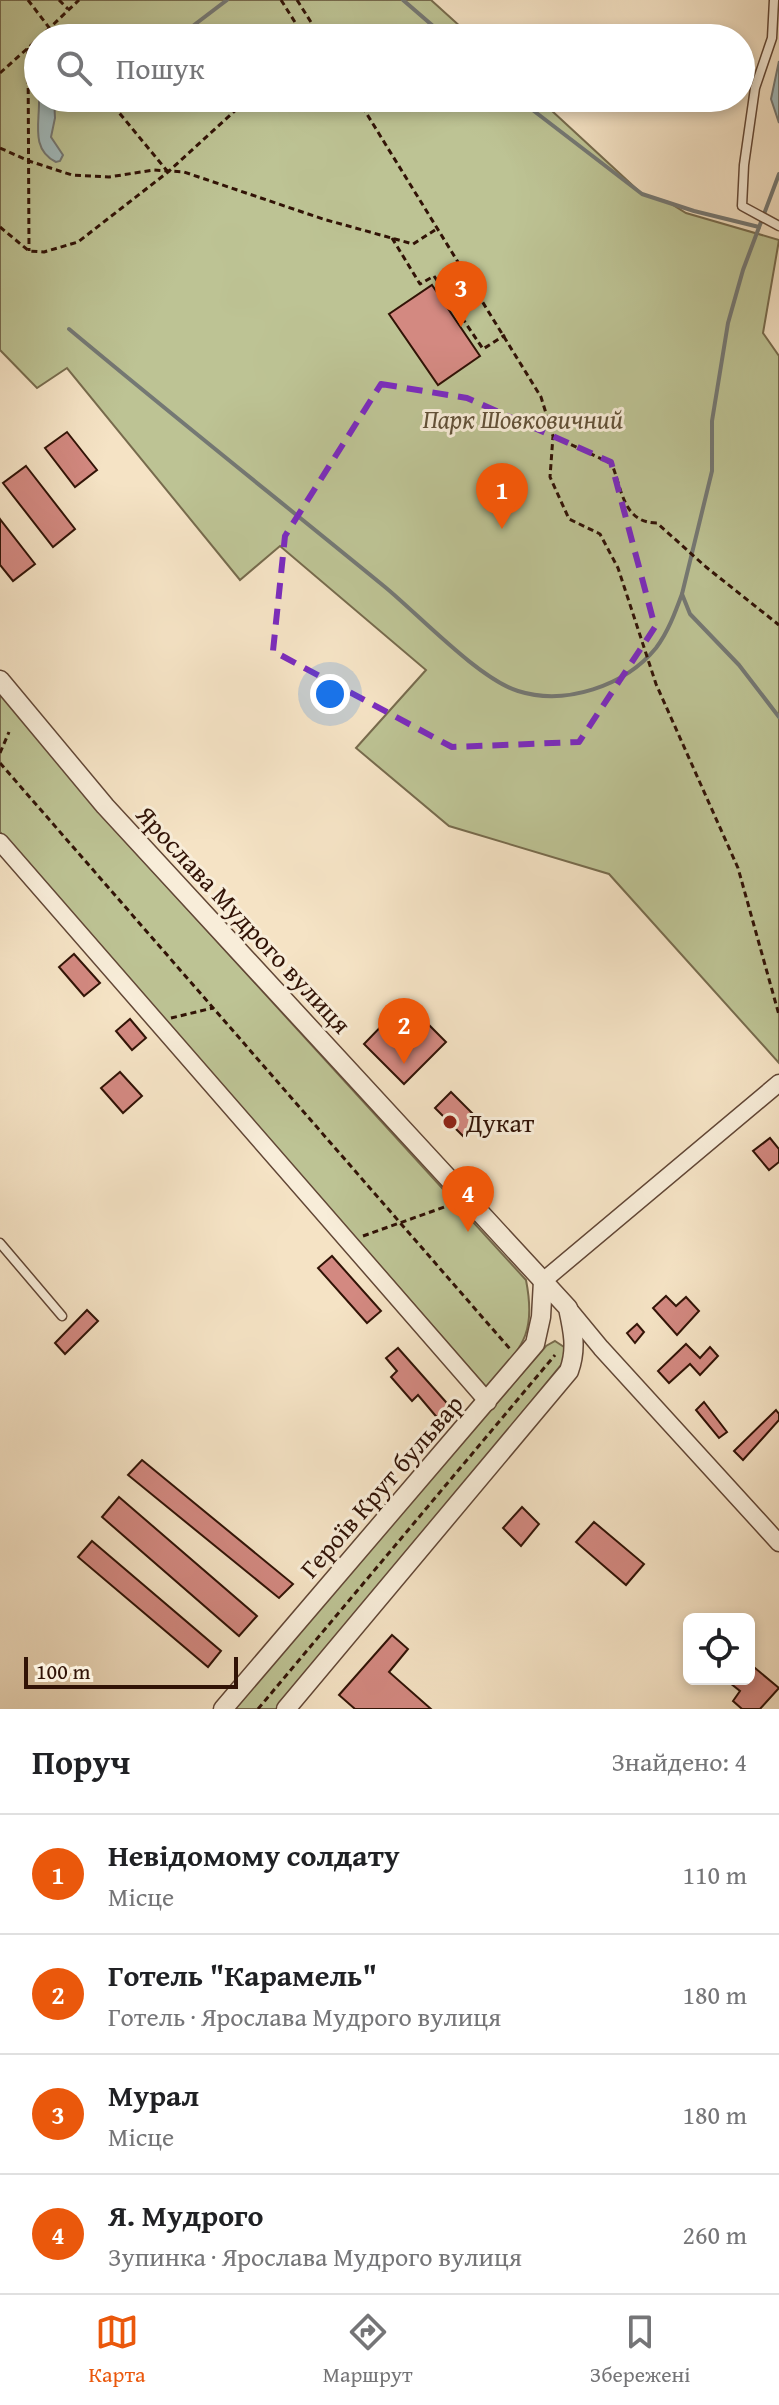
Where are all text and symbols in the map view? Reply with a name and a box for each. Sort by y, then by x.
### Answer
search box [24,24,755,112]
icon: search [52,46,96,90]
text: Пошук [116,46,204,90]
pin: 3 [435,261,487,327]
park label: Парк Шовковичний [423,399,623,438]
pin: 1 [476,463,528,529]
your location [310,674,350,714]
street label: Ярослава Мудрого вулиця [127,795,361,1042]
pin: 2 [378,998,430,1064]
place label: Дукат [465,1103,535,1142]
marker: Дукат [441,1113,459,1131]
pin: 4 [442,1166,494,1232]
street label: Героїв Крут бульвар [290,1386,472,1586]
map controls [683,1613,755,1685]
button: locate [683,1613,755,1685]
scale bar [24,1653,238,1689]
text: 100 m [36,1655,91,1687]
text: Поруч [32,1737,130,1786]
text: Знайдено: 4 [611,1742,747,1781]
text: Невідомому солдату [108,1833,400,1877]
text: 1 [51,1855,65,1894]
text: 110 m [682,1855,747,1894]
text: Місце [108,1877,174,1916]
text: Готель "Карамель" [108,1953,377,1997]
text: 2 [51,1975,65,2014]
text: 180 m [682,1975,747,2014]
text: Готель · Ярослава Мудрого вулиця [108,1997,501,2036]
text: Мурал [108,2073,199,2117]
text: 3 [51,2095,65,2134]
text: 180 m [682,2095,747,2134]
text: Місце [108,2117,174,2156]
text: Я. Мудрого [108,2193,264,2237]
text: 4 [51,2215,65,2254]
text: 260 m [682,2215,747,2254]
text: Зупинка · Ярослава Мудрого вулиця [108,2237,522,2276]
tab: Карта [89,2310,146,2390]
tab: Маршрут [323,2310,413,2390]
tab: Збережені [590,2310,690,2390]

